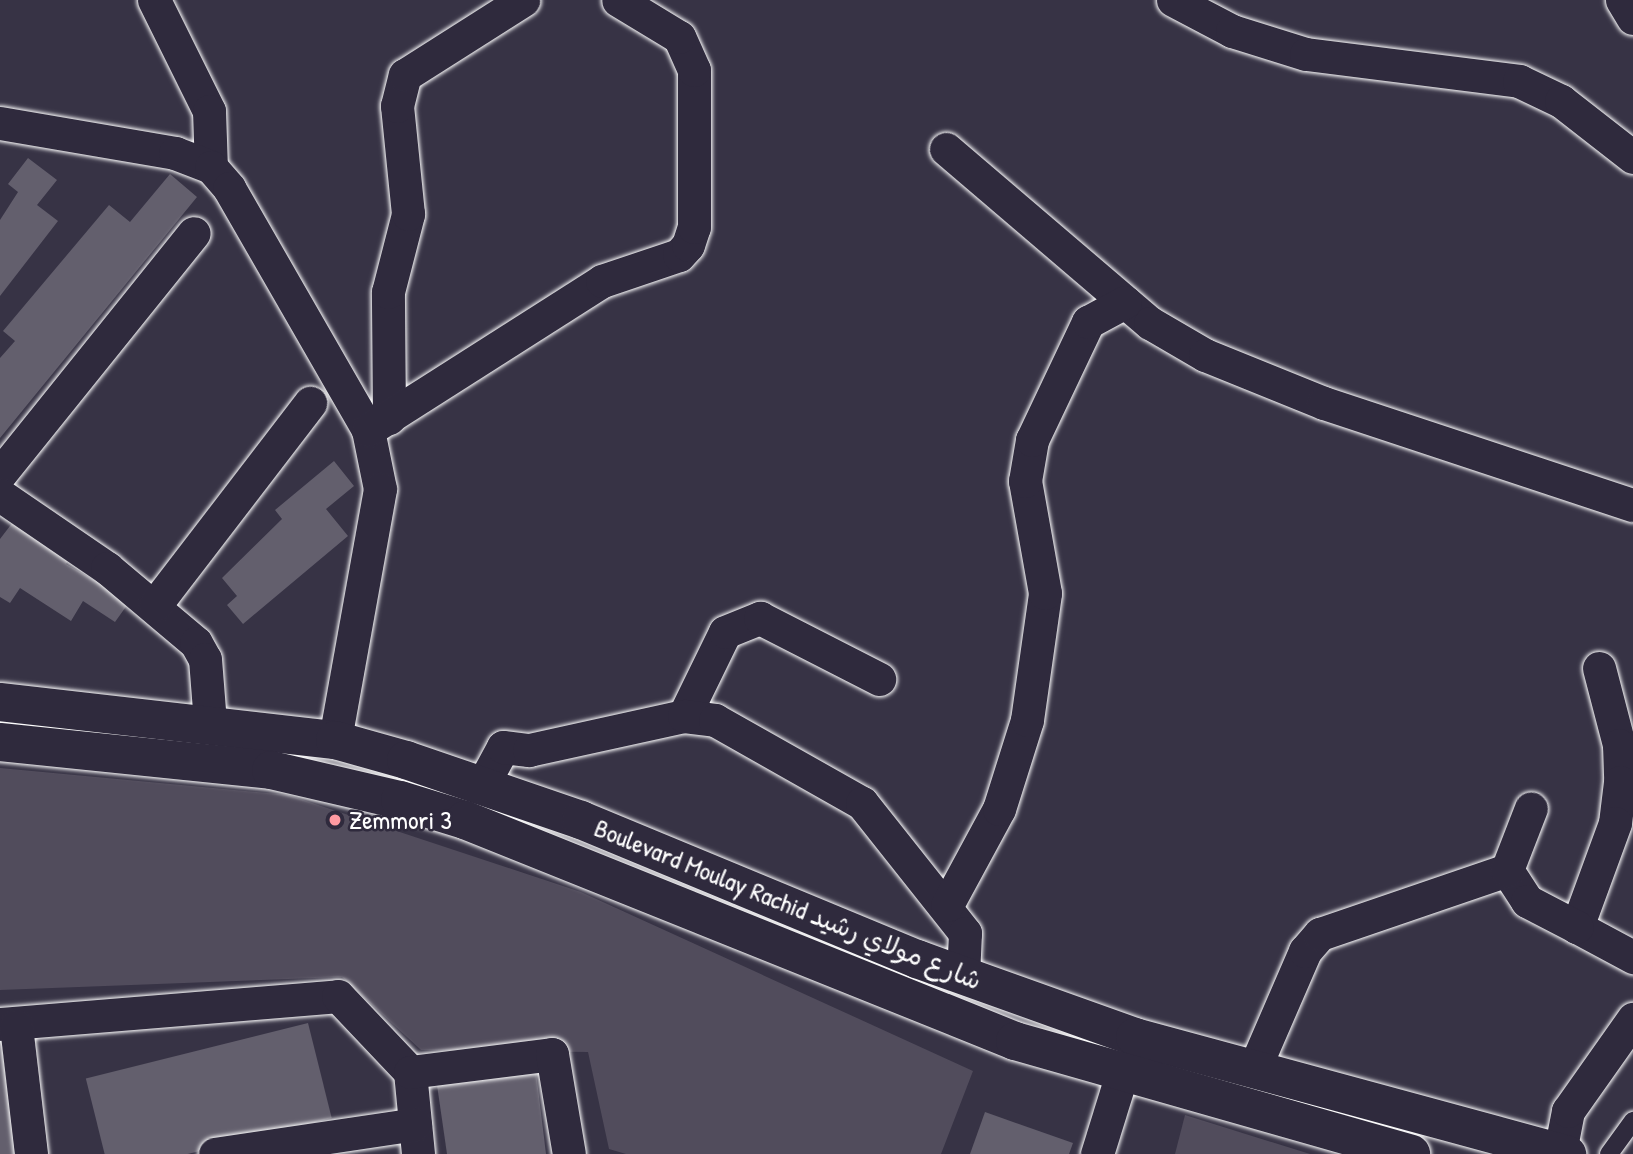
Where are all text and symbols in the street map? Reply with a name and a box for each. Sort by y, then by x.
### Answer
place label: Zemmori 3 [349,804,452,836]
marker: Zemmori 3 [327,812,343,828]
street label: Boulevard Moulay Rachid شارع مولاي رشيد [590,812,986,996]

